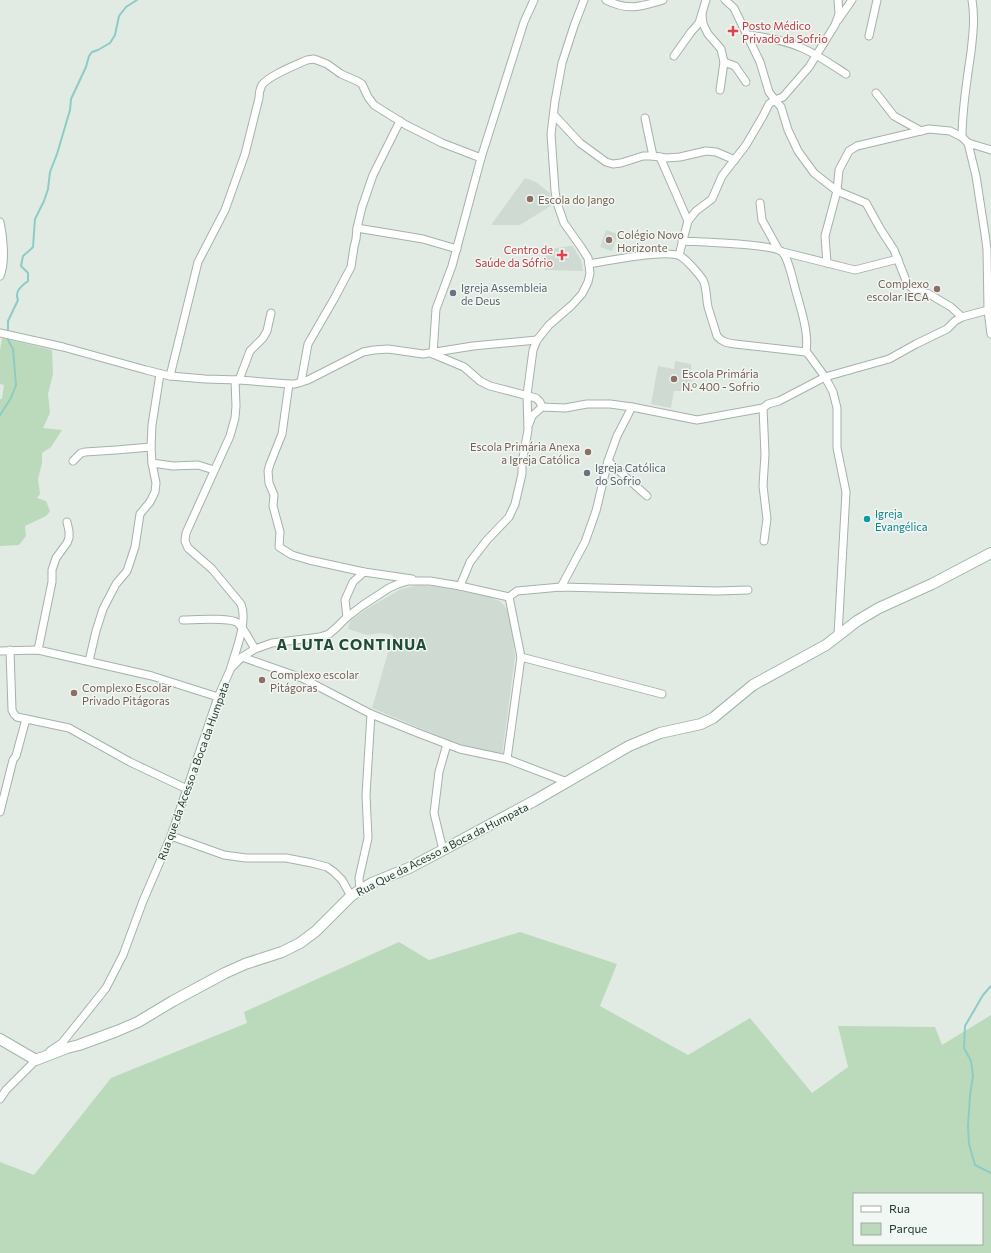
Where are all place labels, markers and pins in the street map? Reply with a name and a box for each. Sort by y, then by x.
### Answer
place label: Posto Médico Privado da Sofrio [742,19,828,45]
marker: Posto Médico Privado da Sofrio [727,25,739,37]
place label: Escola do Jango [538,193,615,207]
marker: Escola do Jango [525,194,535,204]
place label: Colégio Novo Horizonte [617,228,684,254]
marker: Colégio Novo Horizonte [604,235,614,245]
place label: Centro de Saúde da Sófrio [475,243,553,269]
marker: Centro de Saúde da Sófrio [556,249,568,261]
place label: Complexo escolar IECA [866,277,929,303]
place label: Igreja Assembleia de Deus [461,281,547,307]
marker: Complexo escolar IECA [932,284,942,294]
marker: Igreja Assembleia de Deus [448,288,458,298]
place label: Escola Primária N.º 400 - Sofrio [682,367,760,393]
marker: Escola Primária N.º 400 - Sofrio [669,374,679,384]
place label: Escola Primária Anexa a Igreja Católica [470,440,580,466]
marker: Escola Primária Anexa a Igreja Católica [583,447,593,457]
place label: Igreja Católica do Sofrio [595,461,666,487]
marker: Igreja Católica do Sofrio [582,468,592,478]
place label: Igreja Evangélica [875,507,927,533]
marker: Igreja Evangélica [862,514,872,524]
place label: Complexo escolar Pitágoras [270,668,359,694]
marker: Complexo escolar Pitágoras [257,675,267,685]
place label: Complexo Escolar Privado Pitágoras [82,681,172,707]
marker: Complexo Escolar Privado Pitágoras [69,688,79,698]

